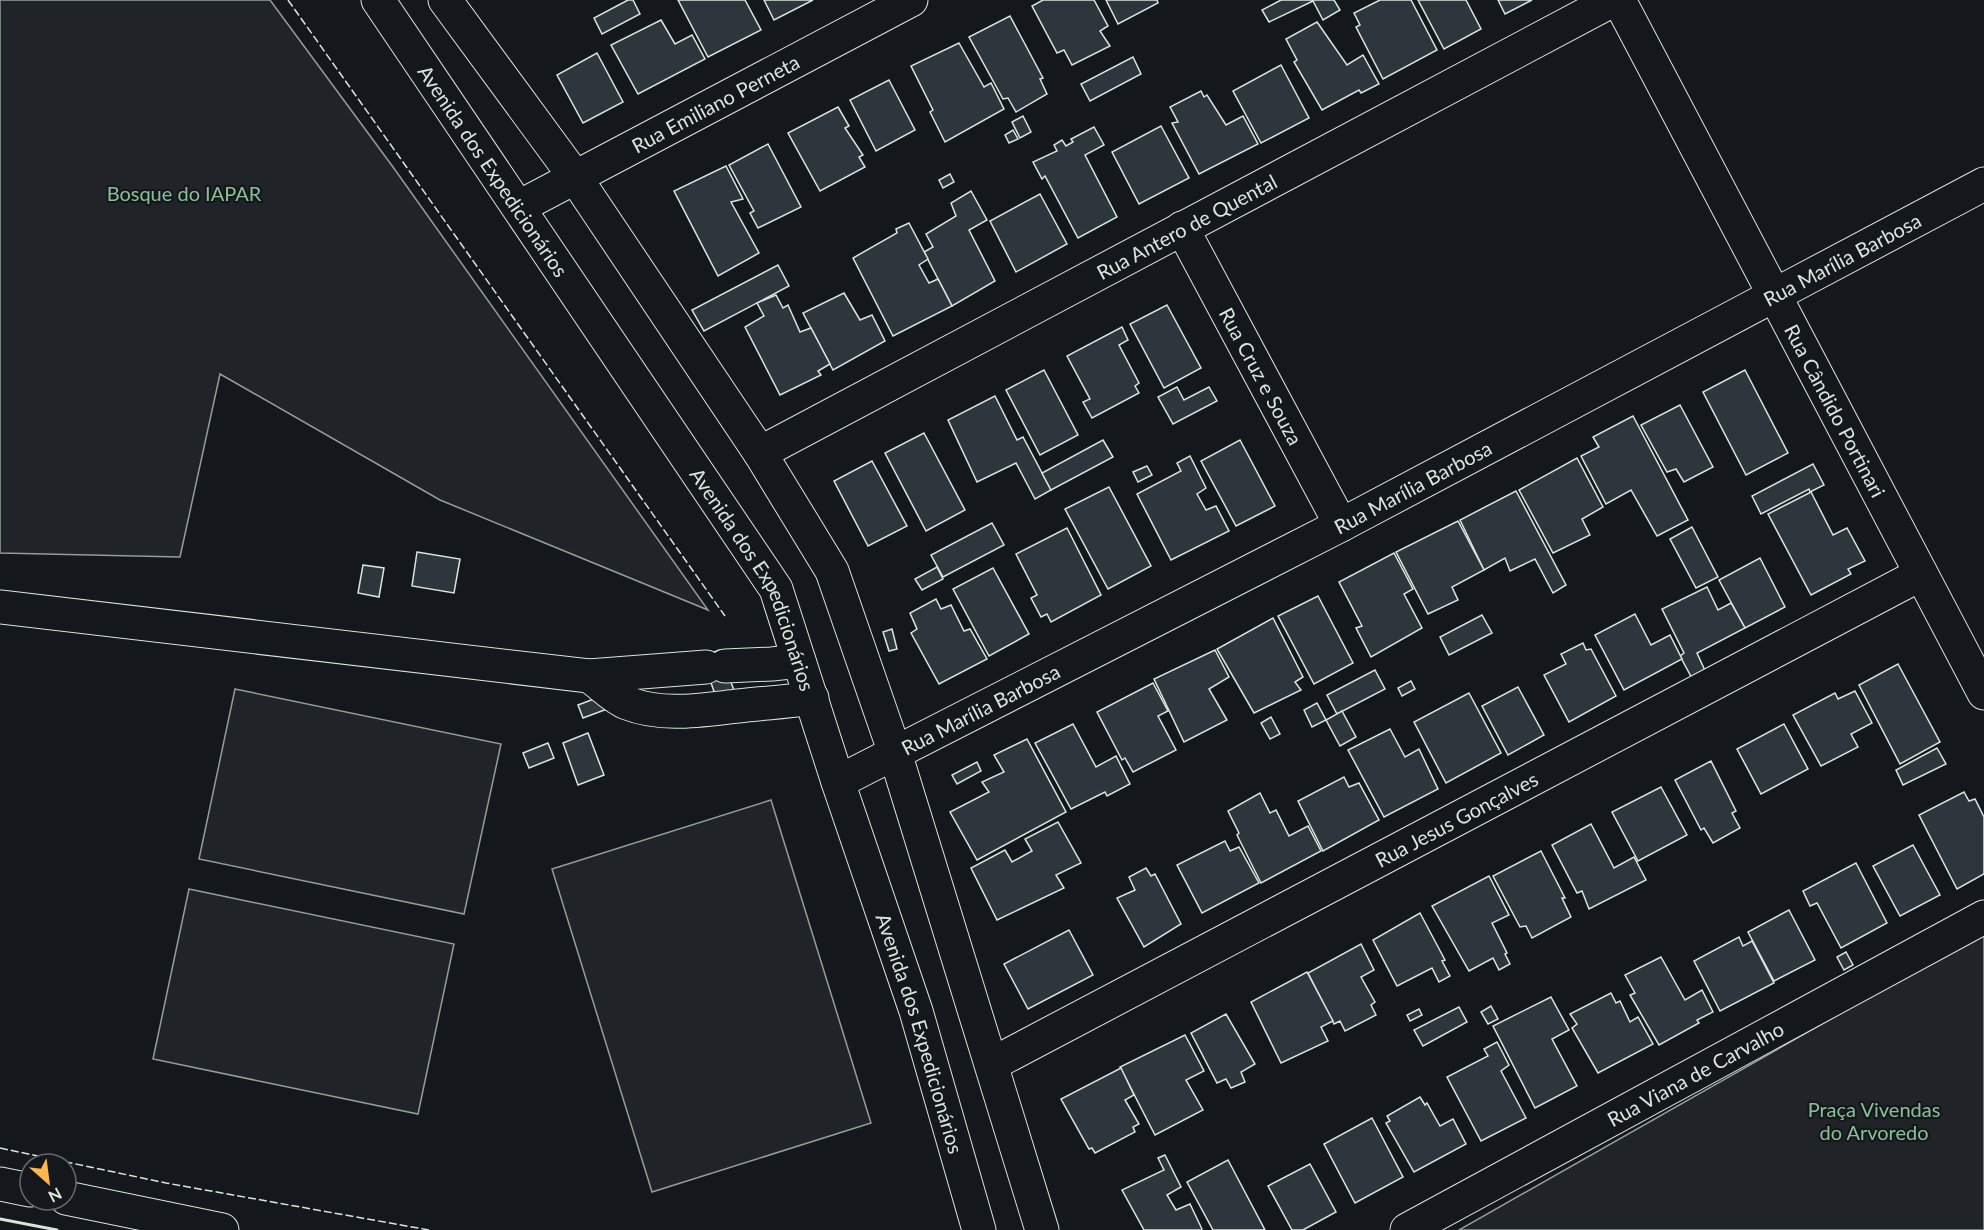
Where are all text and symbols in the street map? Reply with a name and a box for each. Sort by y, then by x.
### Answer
street label: Rua Emiliano Perneta [627,49,803,157]
street label: Avenida dos Expedicionários [413,60,573,281]
street label: Rua Antero de Quental [1092,169,1281,284]
park label: Bosque do IAPAR [107,181,262,205]
street label: Rua Marília Barbosa [1759,208,1925,311]
street label: Rua Cruz e Souza [1215,303,1308,449]
street label: Rua Cândido Portinari [1780,320,1891,501]
street label: Rua Marília Barbosa [1330,435,1496,539]
street label: Avenida dos Expedicionários [685,463,820,694]
street label: Rua Marília Barbosa [897,659,1064,760]
street label: Rua Jesus Gonçalves [1371,766,1542,872]
street label: Avenida dos Expedicionários [872,910,968,1156]
street label: Rua Viana de Carvalho [1603,1016,1788,1131]
park label: Praça Vivendas do Arvoredo [1808,1097,1940,1144]
north arrow [18,1152,78,1212]
text: N [45,1184,65,1207]

